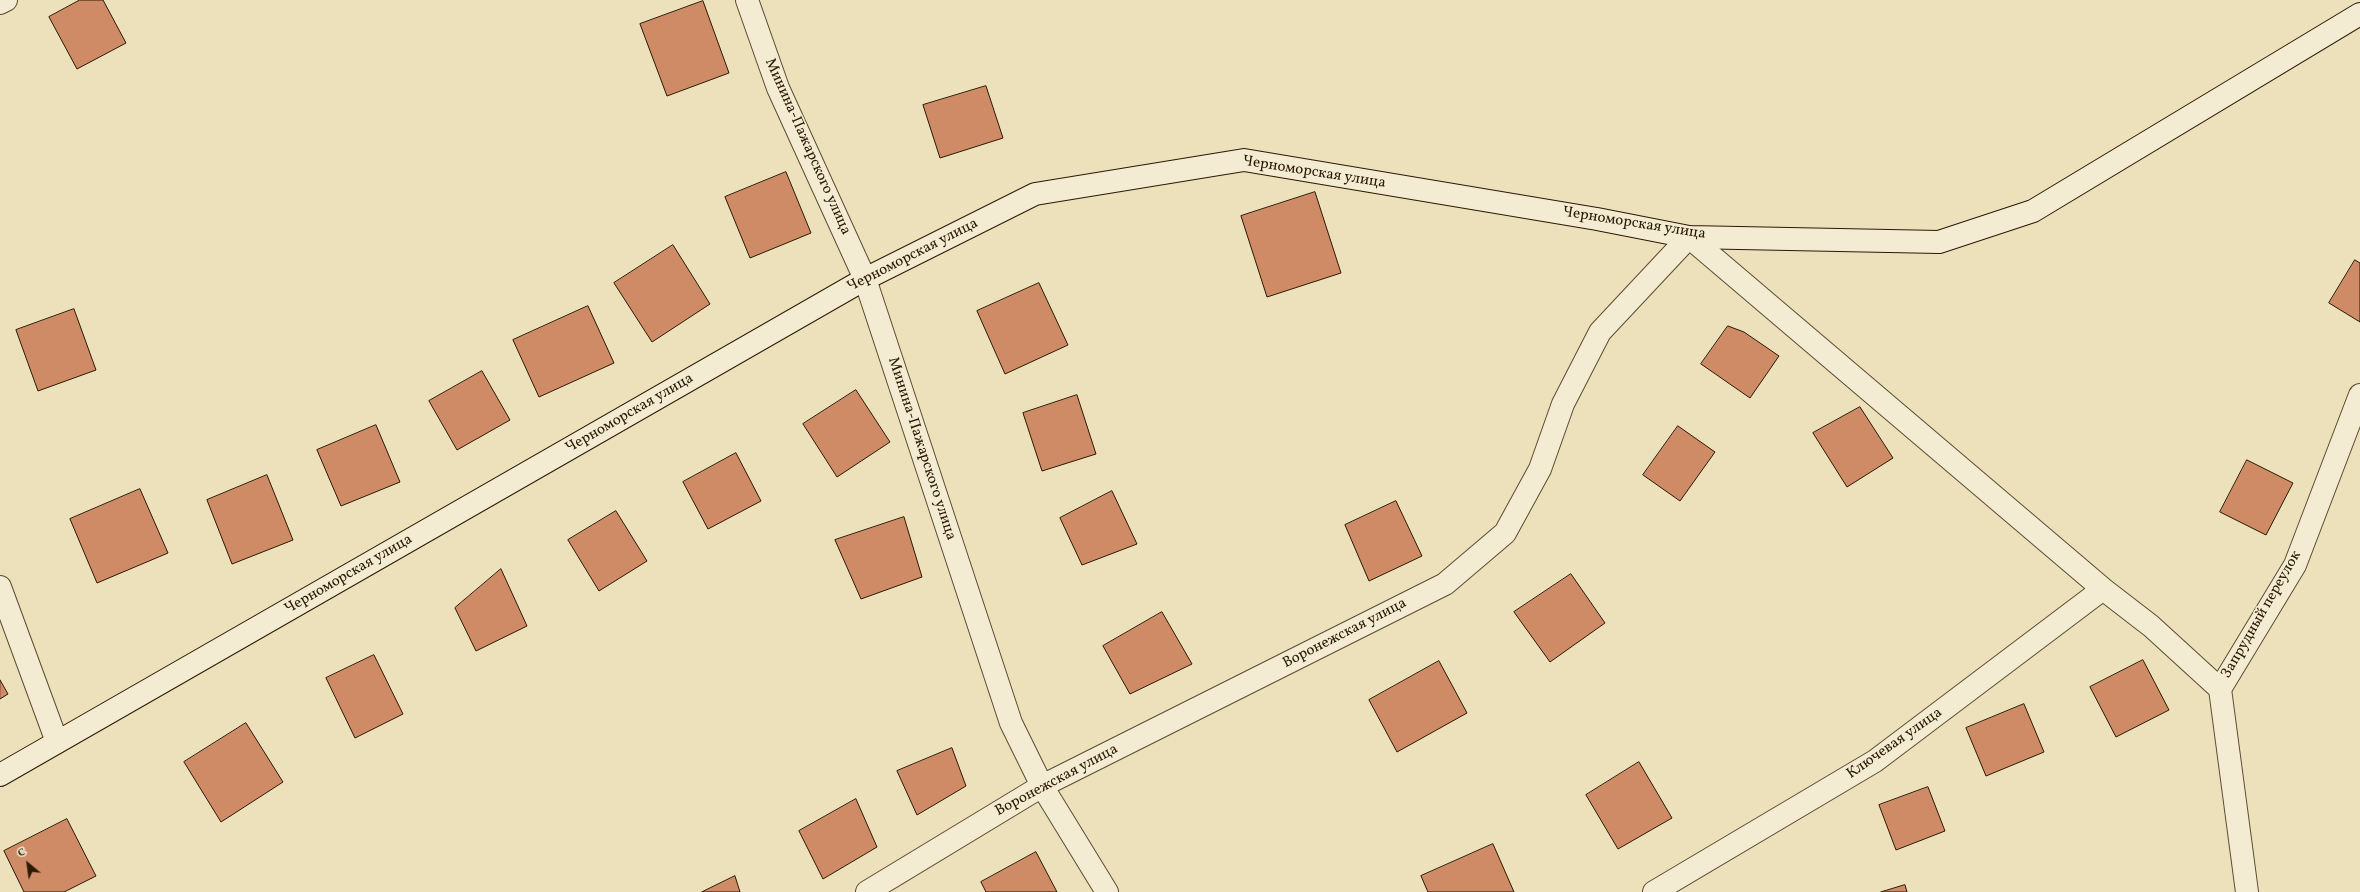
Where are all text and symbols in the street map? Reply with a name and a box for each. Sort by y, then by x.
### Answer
street label: Минина-Пажарского улица [760,56,854,238]
street label: Черноморская улица [1241,153,1387,193]
street label: Черноморская улица [1561,204,1707,244]
street label: Черноморская улица [844,215,982,297]
street label: Минина-Пажарского улица [883,355,959,543]
street label: Черноморская улица [563,370,697,458]
street label: Черноморская улица [282,531,416,619]
street label: Запрудный переулок [2218,548,2306,682]
street label: Воронежская улица [1280,595,1410,673]
street label: Ключевая улица [1844,704,1946,784]
street label: Воронежская улица [992,741,1122,821]
north arrow [8,844,48,884]
text: С [15,845,29,861]

